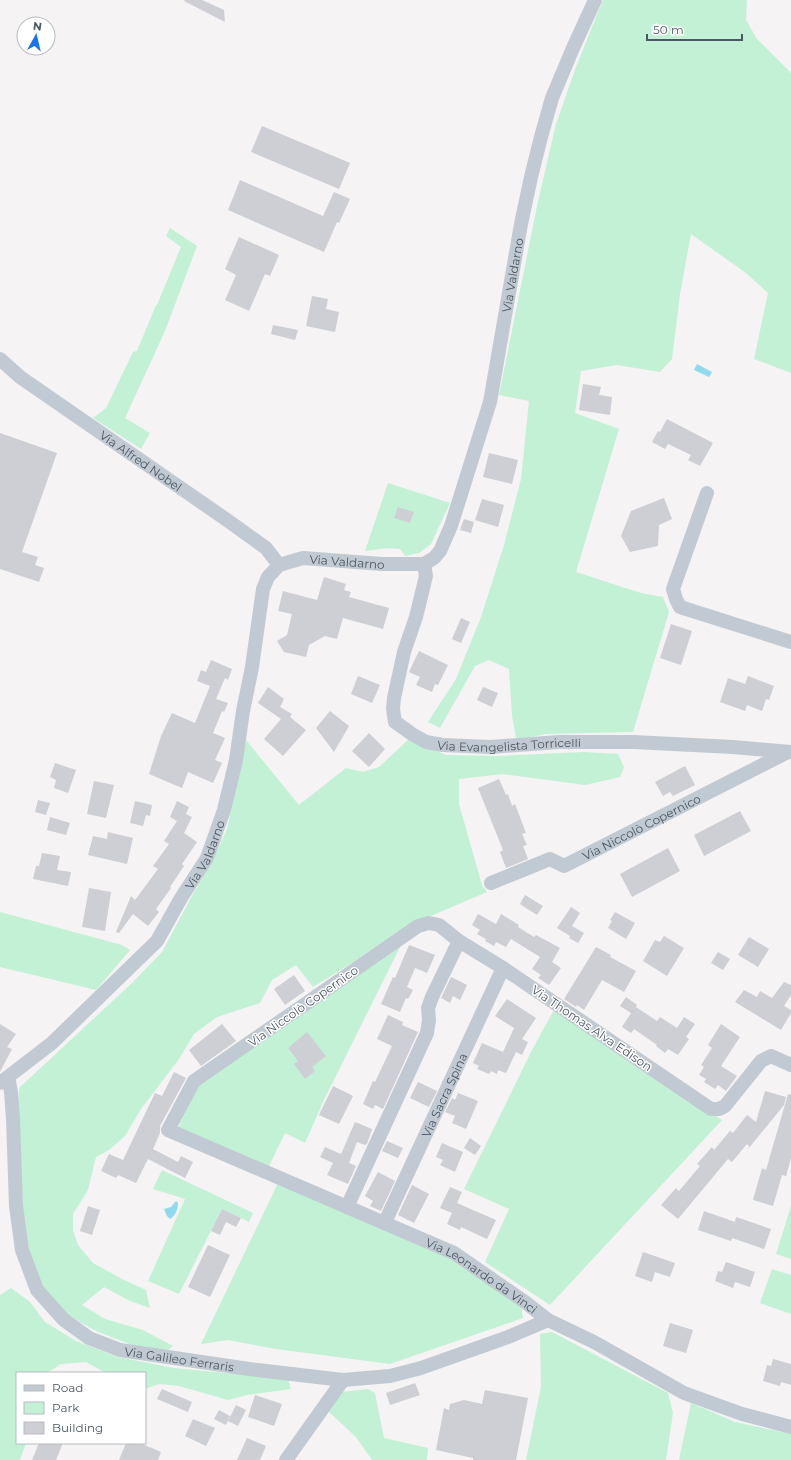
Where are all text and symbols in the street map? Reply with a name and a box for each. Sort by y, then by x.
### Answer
north arrow [16,16,56,56]
scale bar [647,16,742,42]
text: N [32,19,43,34]
text: 50 m [653,22,684,37]
street label: Via Valdarno [498,237,526,313]
street label: Via Alfred Nobel [97,427,185,494]
street label: Via Valdarno [309,551,385,572]
street label: Via Evangelista Torricelli [436,735,581,755]
street label: Via Niccolò Copernico [580,790,703,863]
street label: Via Valdarno [181,818,227,892]
street label: Via Niccolò Copernico [245,962,361,1050]
street label: Via Thomas Alva Edison [529,982,655,1074]
street label: Via Sacra Spina [418,1050,470,1140]
street label: Via Leonardo da Vinci [424,1234,541,1317]
street label: Via Galileo Ferraris [124,1343,235,1374]
legend [16,1372,146,1444]
text: Road [52,1380,83,1395]
text: Park [52,1400,80,1415]
text: Building [52,1420,103,1435]

